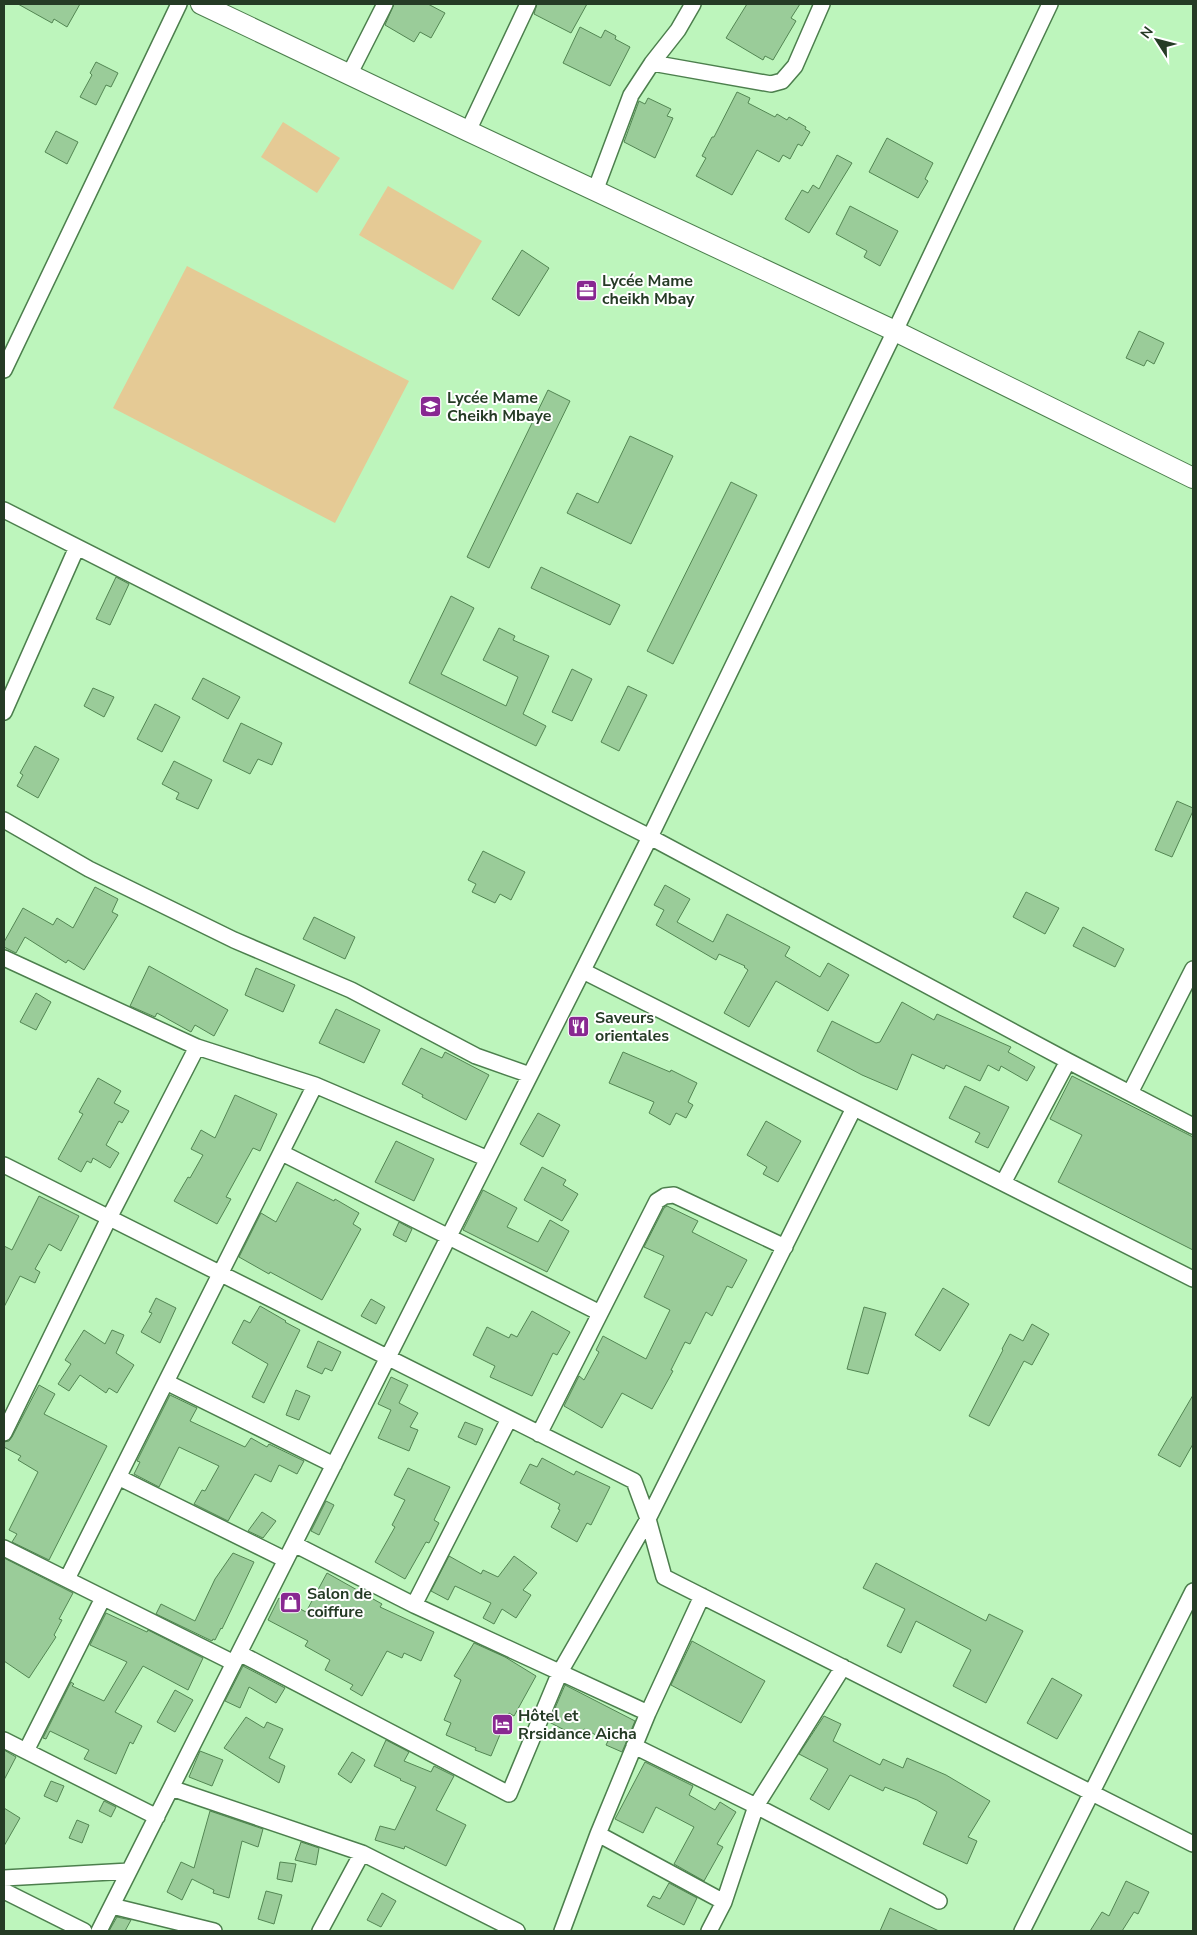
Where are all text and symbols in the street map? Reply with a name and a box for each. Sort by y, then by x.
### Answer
north arrow [1132,15,1182,65]
text: N [1136,23,1158,42]
place label: Lycée Mame cheikh Mbay [602,270,695,310]
office icon: Lycée Mame cheikh Mbay [574,278,598,302]
place label: Lycée Mame Cheikh Mbaye [447,387,552,427]
school or university icon: Lycée Mame Cheikh Mbaye [419,395,443,419]
place label: Saveurs orientales [595,1007,669,1047]
restaurant icon: Saveurs orientales [567,1015,591,1039]
place label: Salon de coiffure [307,1583,372,1623]
shop icon: Salon de coiffure [279,1591,303,1615]
place label: Hôtel et Rrsidance Aicha [518,1705,637,1745]
hotel icon: Hôtel et Rrsidance Aicha [490,1713,514,1737]

